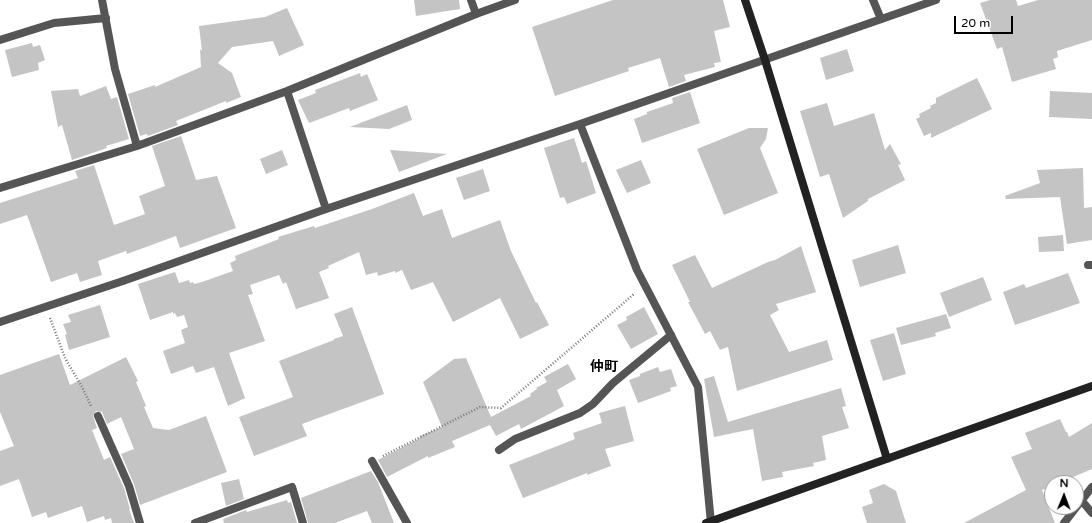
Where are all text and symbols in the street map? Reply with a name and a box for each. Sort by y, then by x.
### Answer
scale bar [956,8,1015,34]
text: 20 m [961,16,990,30]
district label: 仲町 [590,359,618,375]
north arrow [1044,475,1084,515]
text: N [1060,477,1069,490]

